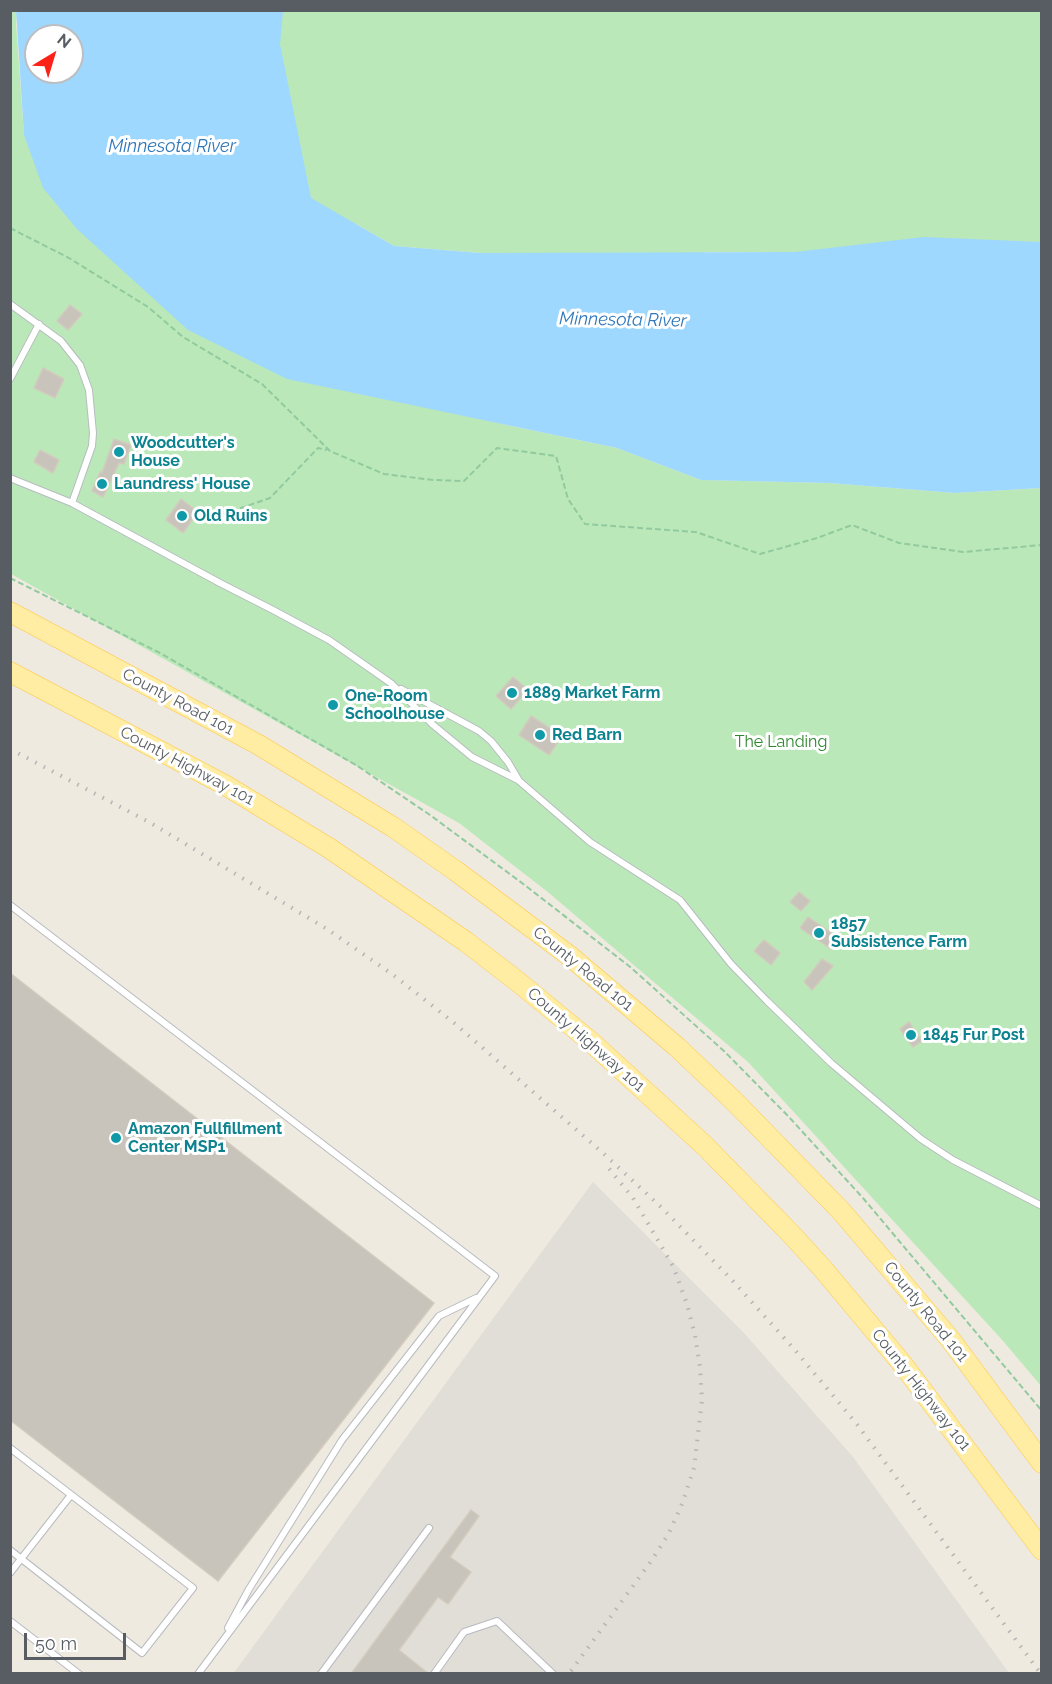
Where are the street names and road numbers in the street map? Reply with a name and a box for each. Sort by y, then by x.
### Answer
street label: County Road 101 [119,665,237,739]
street label: County Highway 101 [117,723,257,809]
street label: County Road 101 [529,923,637,1015]
street label: County Highway 101 [523,984,649,1096]
street label: County Road 101 [880,1258,972,1366]
street label: County Highway 101 [868,1325,974,1455]

